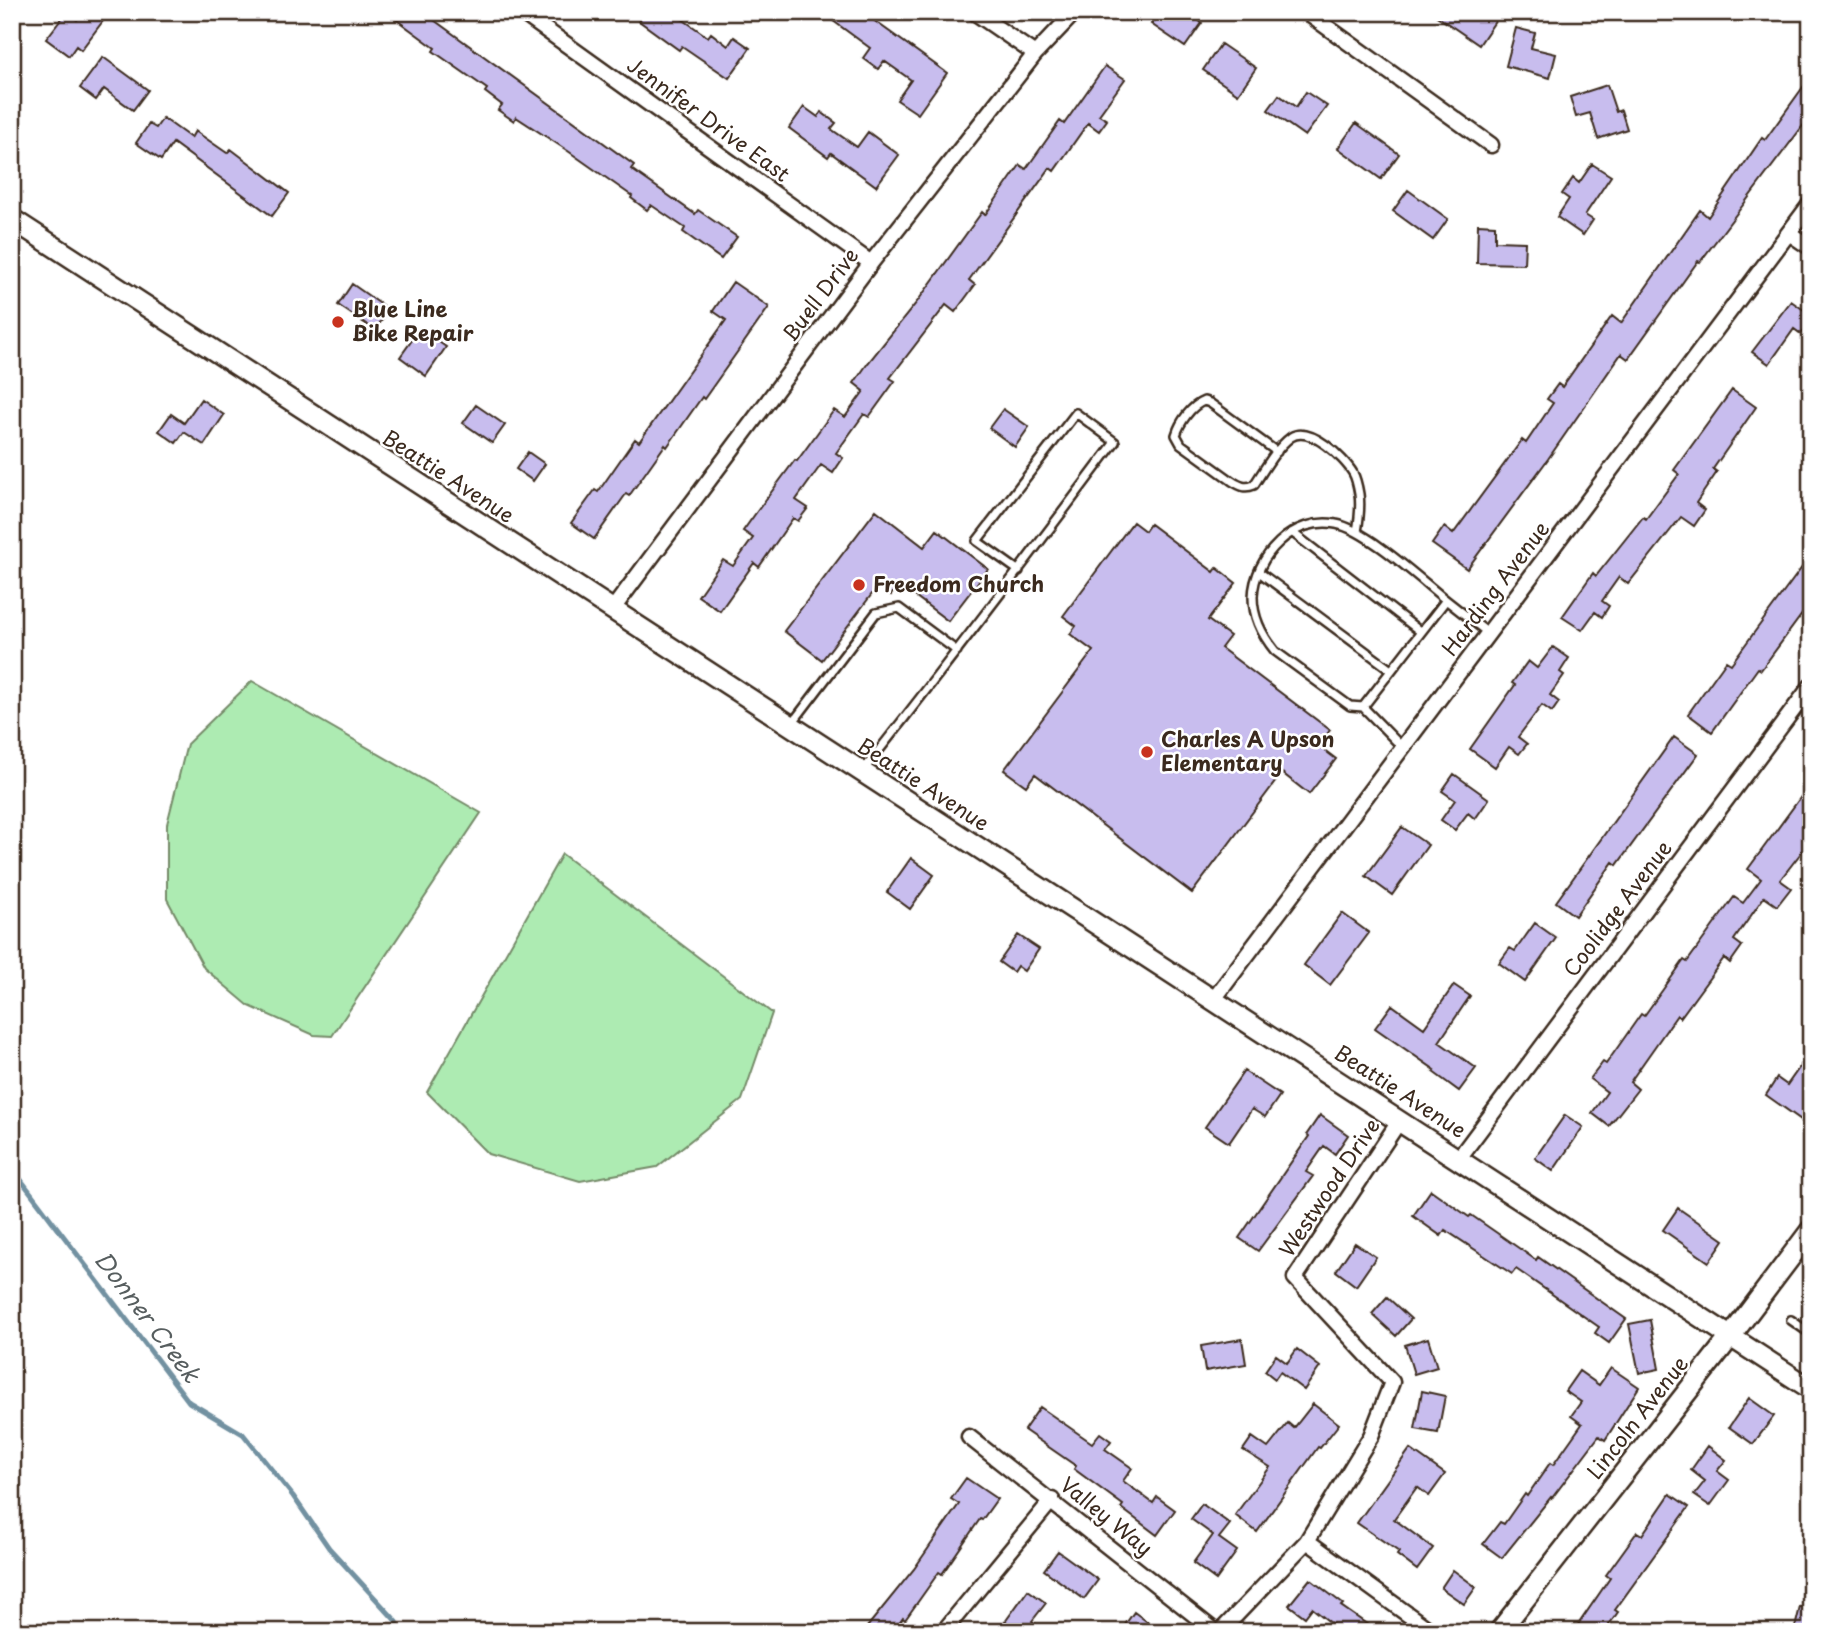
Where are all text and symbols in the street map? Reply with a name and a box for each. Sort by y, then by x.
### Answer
street label: Jennifer Drive East [621,48,797,188]
street label: Buell Drive [773,240,865,347]
place label: Blue Line Bike Repair [352,292,474,348]
marker: Blue Line Bike Repair [330,314,346,330]
street label: Beattie Avenue [377,421,521,530]
street label: Harding Avenue [1433,514,1556,662]
place label: Freedom Church [873,567,1044,599]
marker: Freedom Church [851,577,867,593]
place label: Charles A Upson Elementary [1161,722,1334,778]
street label: Beattie Avenue [852,729,996,838]
marker: Charles A Upson Elementary [1139,744,1155,760]
street label: Coolidge Avenue [1554,833,1678,983]
street label: Beattie Avenue [1329,1036,1473,1145]
street label: Westwood Drive [1270,1111,1387,1263]
water label: Donner Creek [87,1243,210,1390]
street label: Lincoln Avenue [1578,1348,1695,1485]
street label: Valley Way [1054,1468,1160,1563]

